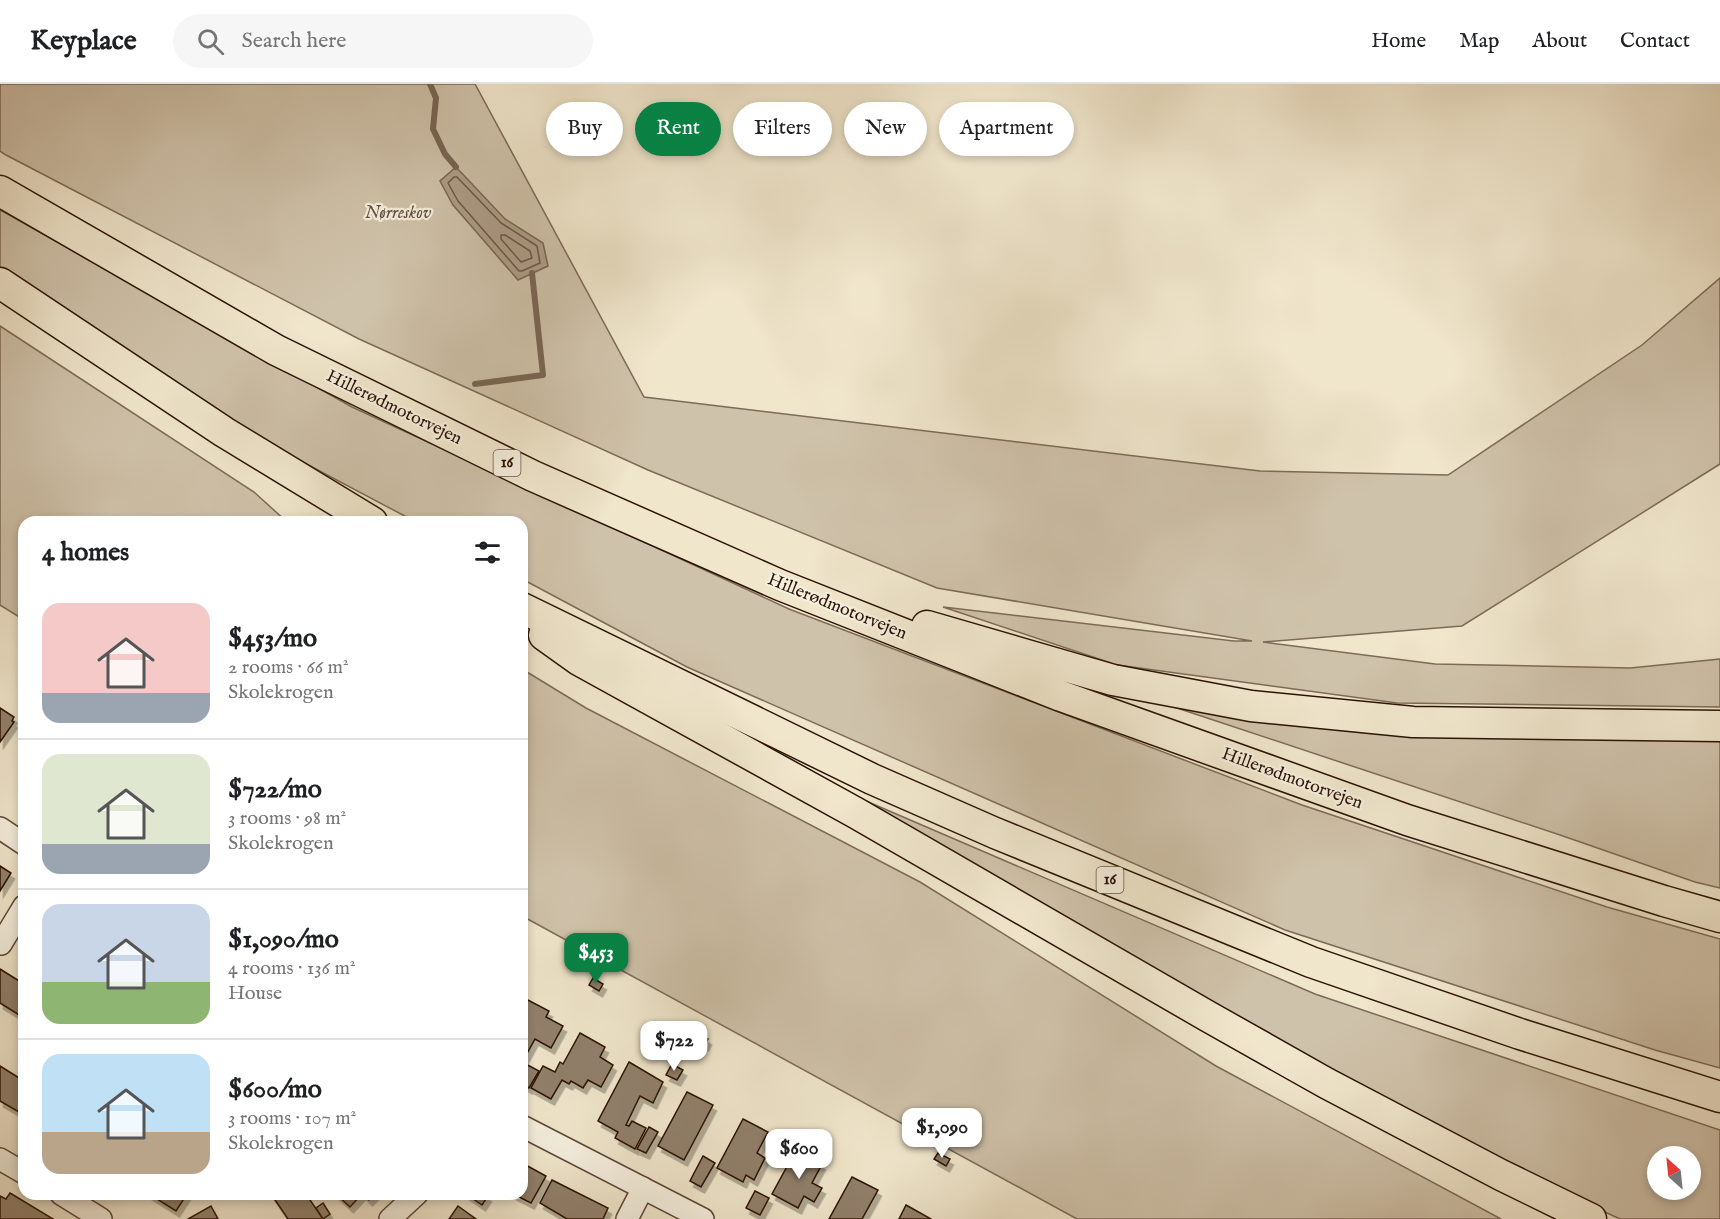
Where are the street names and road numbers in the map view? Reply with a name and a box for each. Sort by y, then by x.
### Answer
street label: Hillerødmotorvejen [322,365,466,451]
road number: 16 [494,450,520,476]
street label: Hillerødmotorvejen [764,569,910,646]
street label: Hillerødmotorvejen [1218,743,1366,815]
road number: 16 [1096,867,1124,893]

